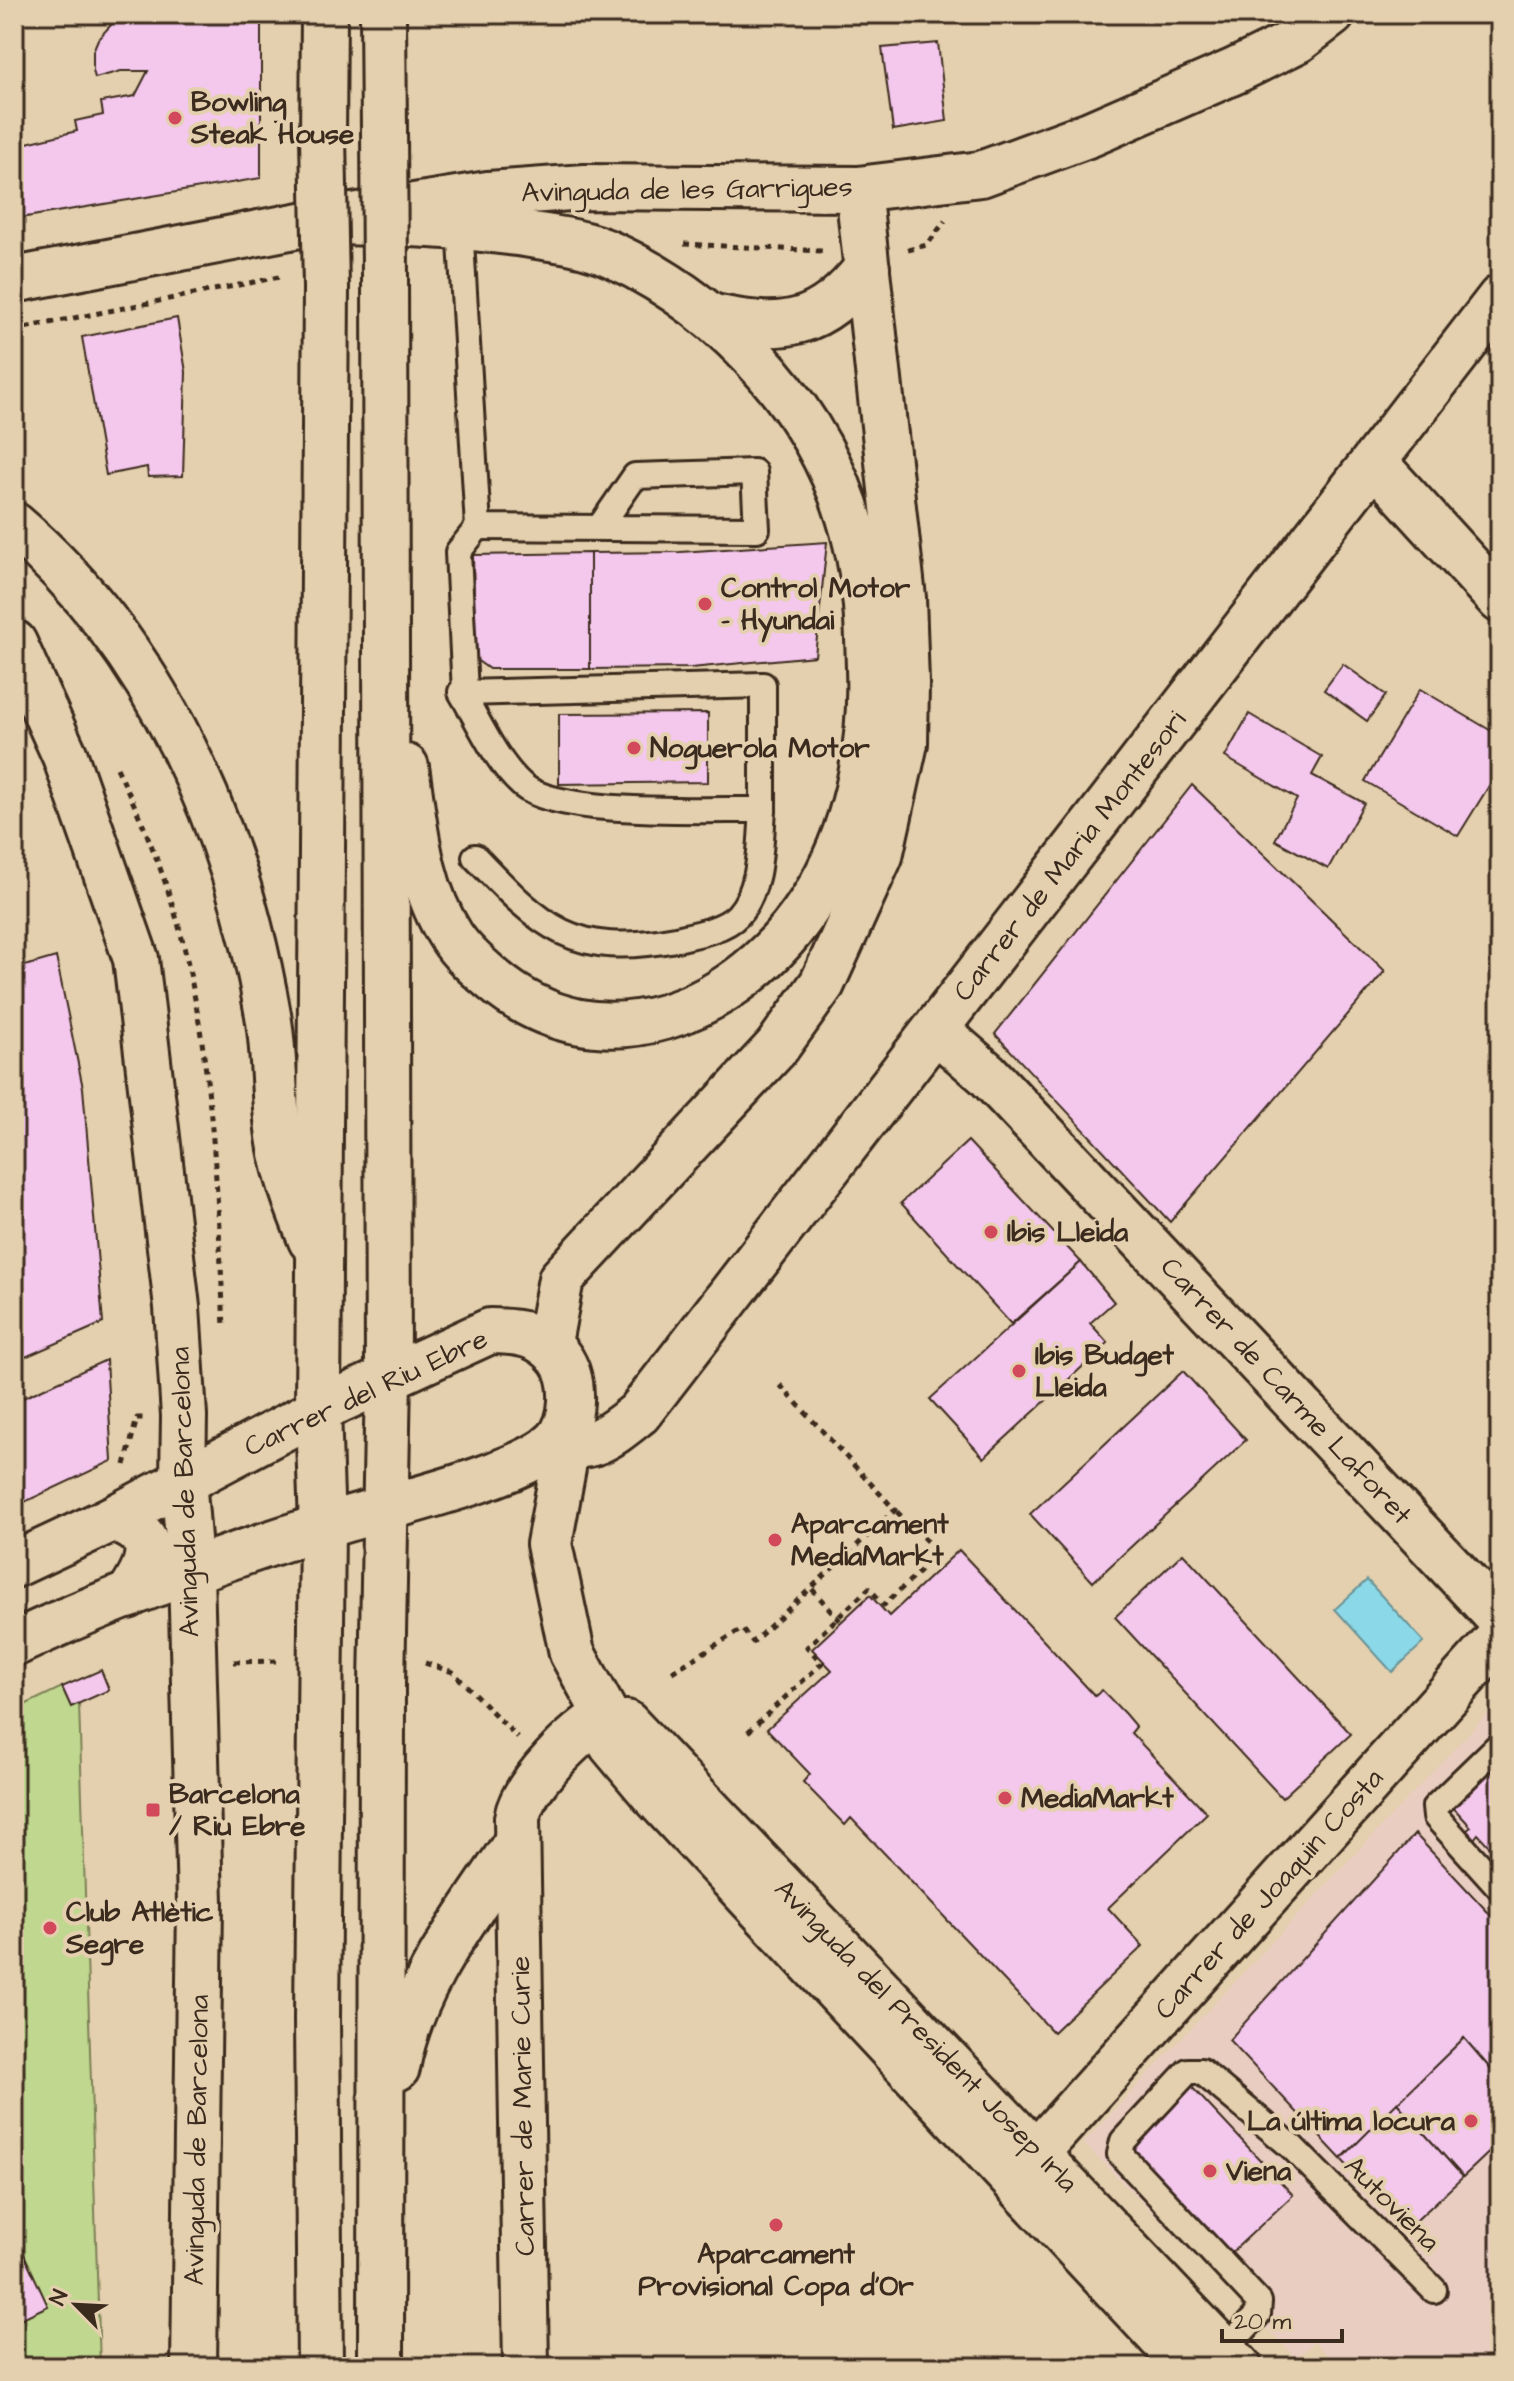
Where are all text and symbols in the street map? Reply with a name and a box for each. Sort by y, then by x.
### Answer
place label: Bowling Steak House [190,83,354,154]
marker: Bowling Steak House [166,109,184,127]
street label: Avinguda de les Garrigues [521,168,853,213]
place label: Control Motor - Hyundai [721,569,911,643]
marker: Control Motor - Hyundai [696,595,714,613]
street label: Carrer de Maria Montesori [944,703,1196,1009]
place label: Noguerola Motor [650,729,870,770]
marker: Noguerola Motor [625,739,643,757]
place label: Ibis Lleida [1007,1213,1129,1252]
marker: Ibis Lleida [982,1223,1000,1241]
street label: Carrer de Carme Laforet [1151,1249,1421,1534]
street label: Carrer del Riu Ebre [238,1319,494,1467]
place label: Ibis Budget Lleida [1035,1336,1175,1407]
street label: Avinguda de Barcelona [160,1346,211,1638]
marker: Ibis Budget Lleida [1010,1362,1028,1380]
place label: Aparcament MediaMarkt [791,1505,949,1576]
marker: Aparcament MediaMarkt [766,1531,784,1549]
street label: Carrer de Joaquin Costa [1146,1760,1392,2028]
place label: Barcelona / Riu Ebre [169,1775,305,1846]
place label: MediaMarkt [1021,1779,1174,1818]
marker: MediaMarkt [996,1789,1014,1807]
marker: Barcelona / Riu Ebre [144,1801,162,1819]
street label: Avinguda del President Josep Irla [765,1871,1087,2202]
place label: Club Atlètic Segre [65,1893,214,1966]
marker: Club Atlètic Segre [41,1919,59,1937]
street label: Carrer de Marie Curie [501,1956,545,2256]
street label: Avinguda de Barcelona [175,1994,220,2286]
place label: La última locura [1247,2102,1456,2141]
marker: La última locura [1462,2112,1480,2130]
street label: Autoviena [1335,2147,1449,2261]
place label: Viena [1225,2152,1292,2191]
marker: Viena [1201,2162,1219,2180]
marker: Aparcament Provisional Copa d'Or [767,2216,785,2234]
place label: Aparcament Provisional Copa d'Or [638,2235,914,2307]
north arrow [36,2265,116,2345]
text: N [42,2285,76,2310]
scale bar [1222,2293,1342,2343]
text: 20 m [1234,2305,1291,2339]

